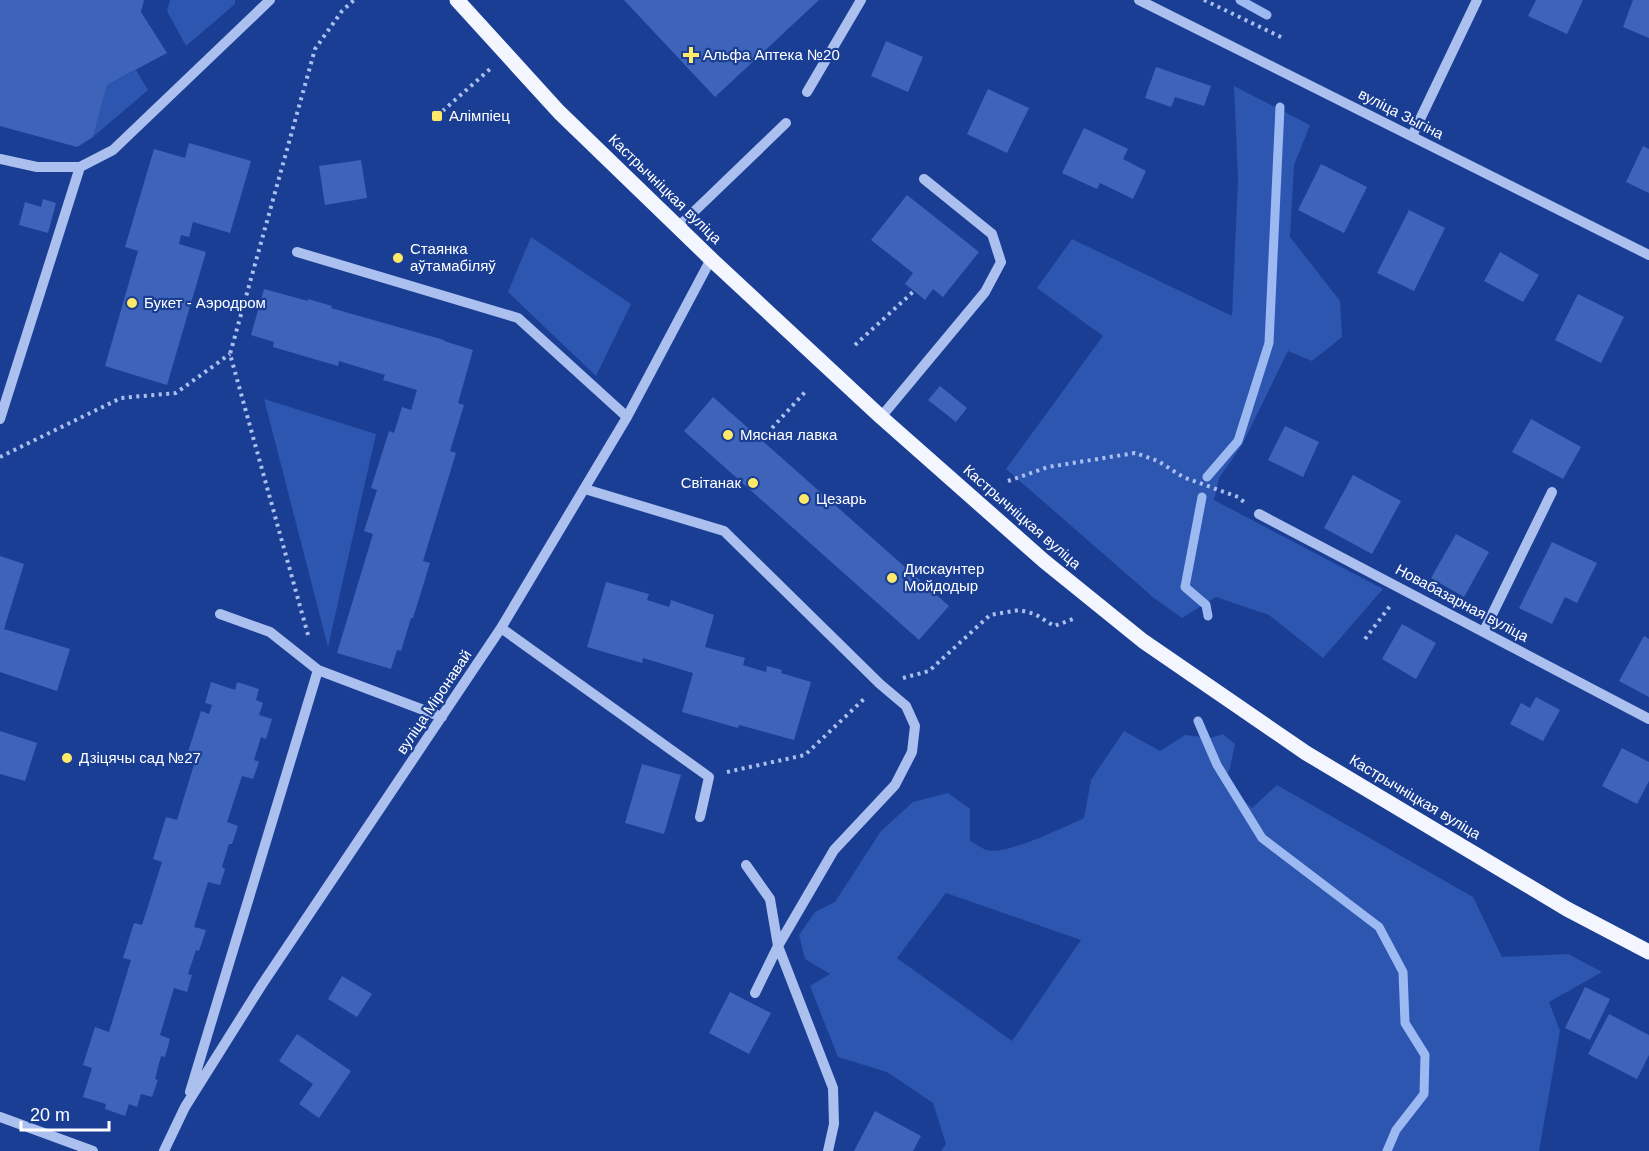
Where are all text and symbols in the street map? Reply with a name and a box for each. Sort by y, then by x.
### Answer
place label: Альфа Аптека №20 [703,46,840,63]
marker: Альфа Аптека №20 [684,48,698,62]
street label: вуліца Зыгіна [1356,85,1447,143]
place label: Алімпіец [449,107,510,124]
marker: Алімпіец [430,109,444,123]
street label: Кастрычніцкая вуліца [606,130,726,247]
place label: Стаянка аўтамабіляў [410,240,496,274]
marker: Стаянка аўтамабіляў [391,251,405,265]
place label: Букет - Аэродром [144,294,266,311]
marker: Букет - Аэродром [125,296,139,310]
place label: Мясная лавка [740,426,838,443]
marker: Мясная лавка [721,428,735,442]
street label: Кастрычніцкая вуліца [960,461,1085,573]
place label: Світанак [681,474,741,491]
marker: Світанак [746,476,760,490]
place label: Цезарь [816,490,867,507]
marker: Цезарь [797,492,811,506]
place label: Дискаунтер Мойдодыр [904,560,984,594]
street label: Новабазарная вуліца [1393,560,1532,645]
marker: Дискаунтер Мойдодыр [885,571,899,585]
street label: вуліца Міронавай [393,647,475,757]
place label: Дзіцячы сад №27 [79,749,201,766]
marker: Дзіцячы сад №27 [60,751,74,765]
street label: Кастрычніцкая вуліца [1347,751,1484,843]
scale bar [21,1094,110,1132]
text: 20 m [30,1105,70,1125]

